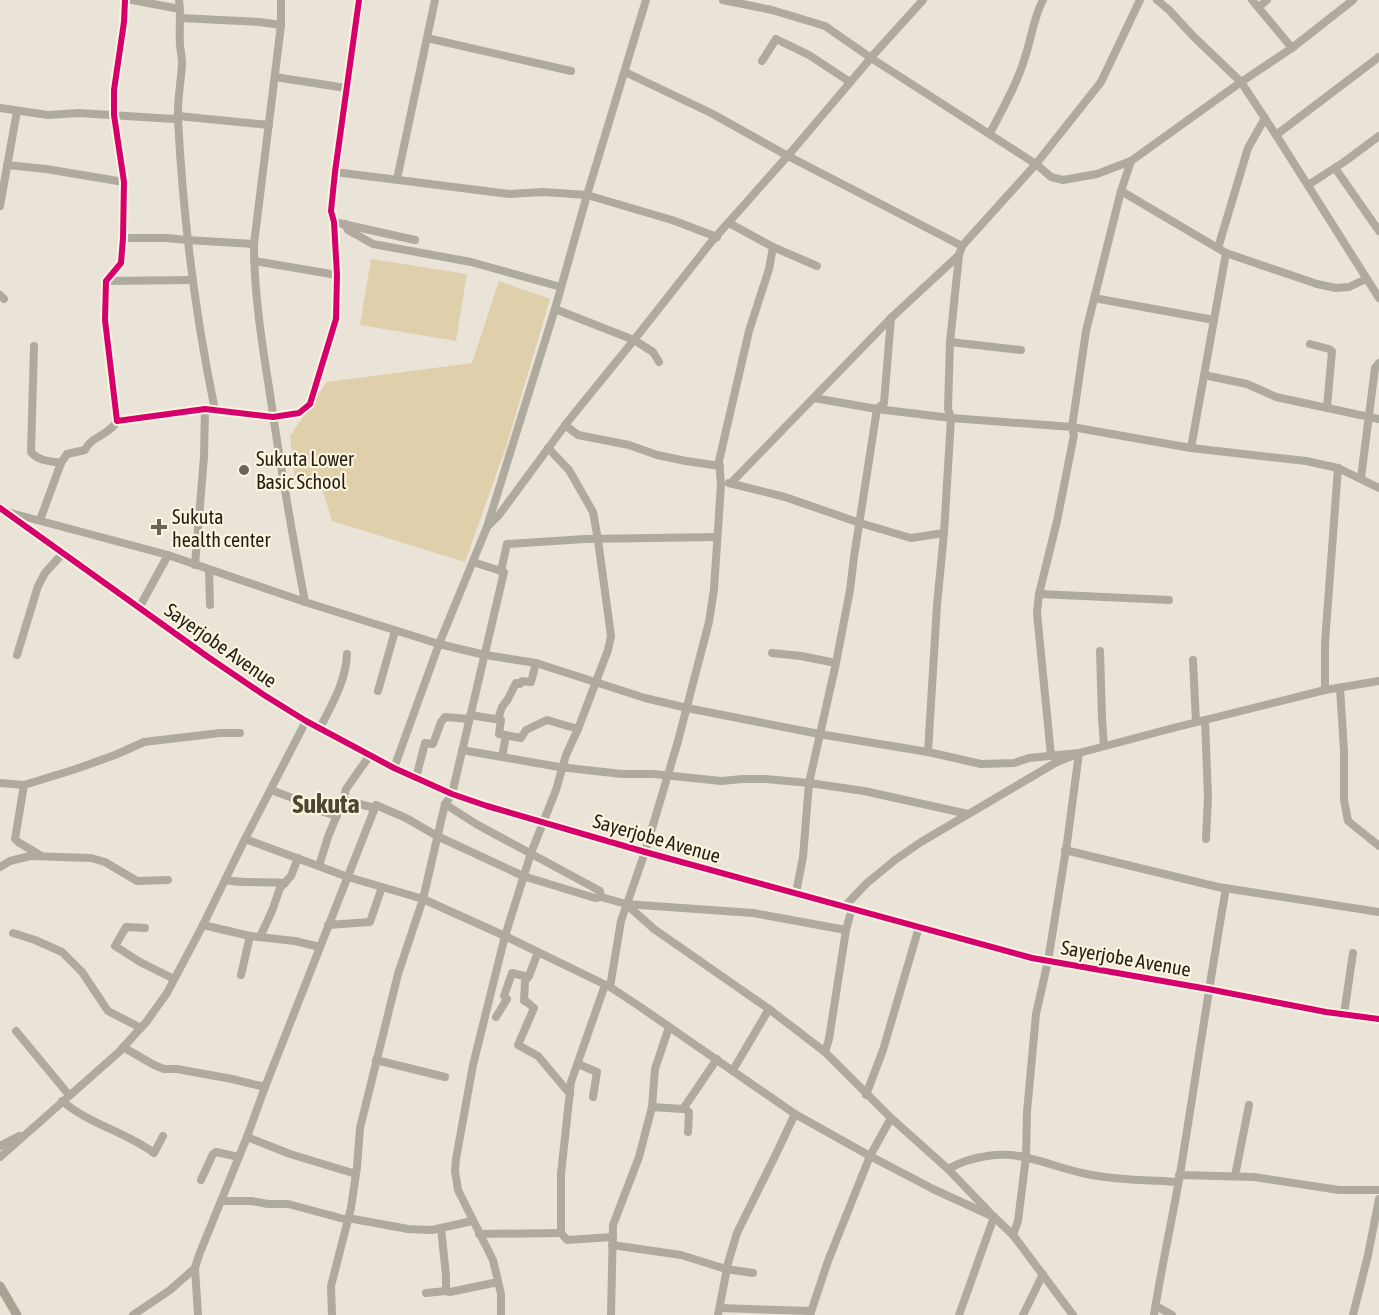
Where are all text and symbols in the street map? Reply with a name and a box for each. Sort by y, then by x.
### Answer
place label: Sukuta Lower Basic School [256,447,355,493]
marker: Sukuta Lower Basic School [237,463,251,477]
place label: Sukuta health center [172,505,271,551]
marker: Sukuta health center [150,518,168,536]
street label: Sayerjobe Avenue [161,598,281,692]
district label: Sukuta [292,789,360,819]
street label: Sayerjobe Avenue [591,809,723,867]
street label: Sayerjobe Avenue [1059,935,1193,981]

